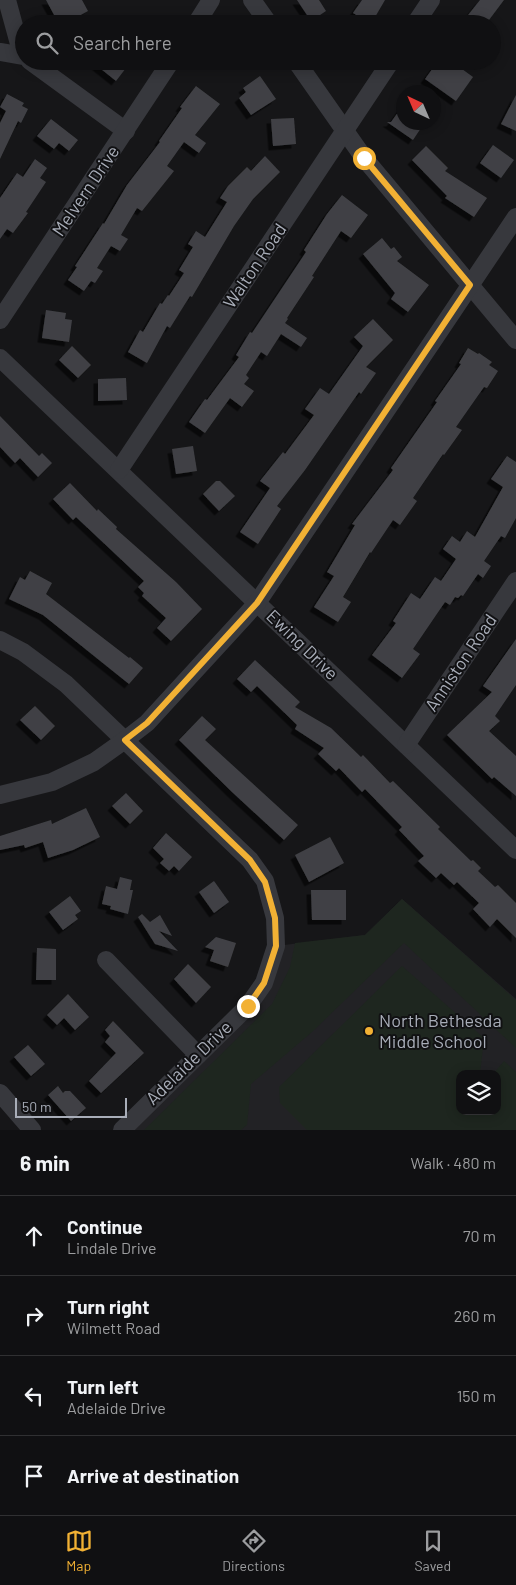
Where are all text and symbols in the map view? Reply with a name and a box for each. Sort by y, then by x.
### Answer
search box [15,15,501,70]
icon: search [33,29,61,57]
text: Search here [73,31,172,54]
north arrow [396,85,441,130]
street label: Melvern Drive [47,141,123,240]
route start [353,147,376,170]
street label: Walton Road [218,219,291,312]
street label: Ewing Drive [262,605,343,684]
street label: Anniston Road [420,610,501,715]
route end [237,995,260,1018]
place label: North Bethesda Middle School [379,1009,502,1052]
street label: Adelaide Drive [141,1016,236,1109]
marker: North Bethesda Middle School [363,1025,375,1037]
map controls [456,1070,501,1115]
button: layers [456,1070,501,1115]
scale bar [15,1095,128,1118]
text: 50 m [22,1098,51,1115]
text: 6 min [20,1150,70,1175]
text: Walk · 480 m [410,1153,496,1172]
text: Continue [67,1215,143,1238]
icon: ahead [20,1222,48,1250]
text: 70 m [463,1226,496,1245]
text: Lindale Drive [67,1238,157,1257]
text: Turn right [67,1295,149,1318]
icon: right [20,1302,48,1330]
text: 260 m [454,1306,496,1325]
text: Wilmett Road [67,1318,161,1337]
text: Turn left [67,1375,138,1398]
icon: left [20,1382,48,1410]
text: 150 m [457,1386,496,1405]
text: Adelaide Drive [67,1398,166,1417]
icon: arrive [20,1462,48,1490]
text: Arrive at destination [67,1464,239,1487]
tab: Map [65,1527,93,1574]
tab: Directions [222,1527,285,1574]
tab: Saved [414,1527,451,1574]

